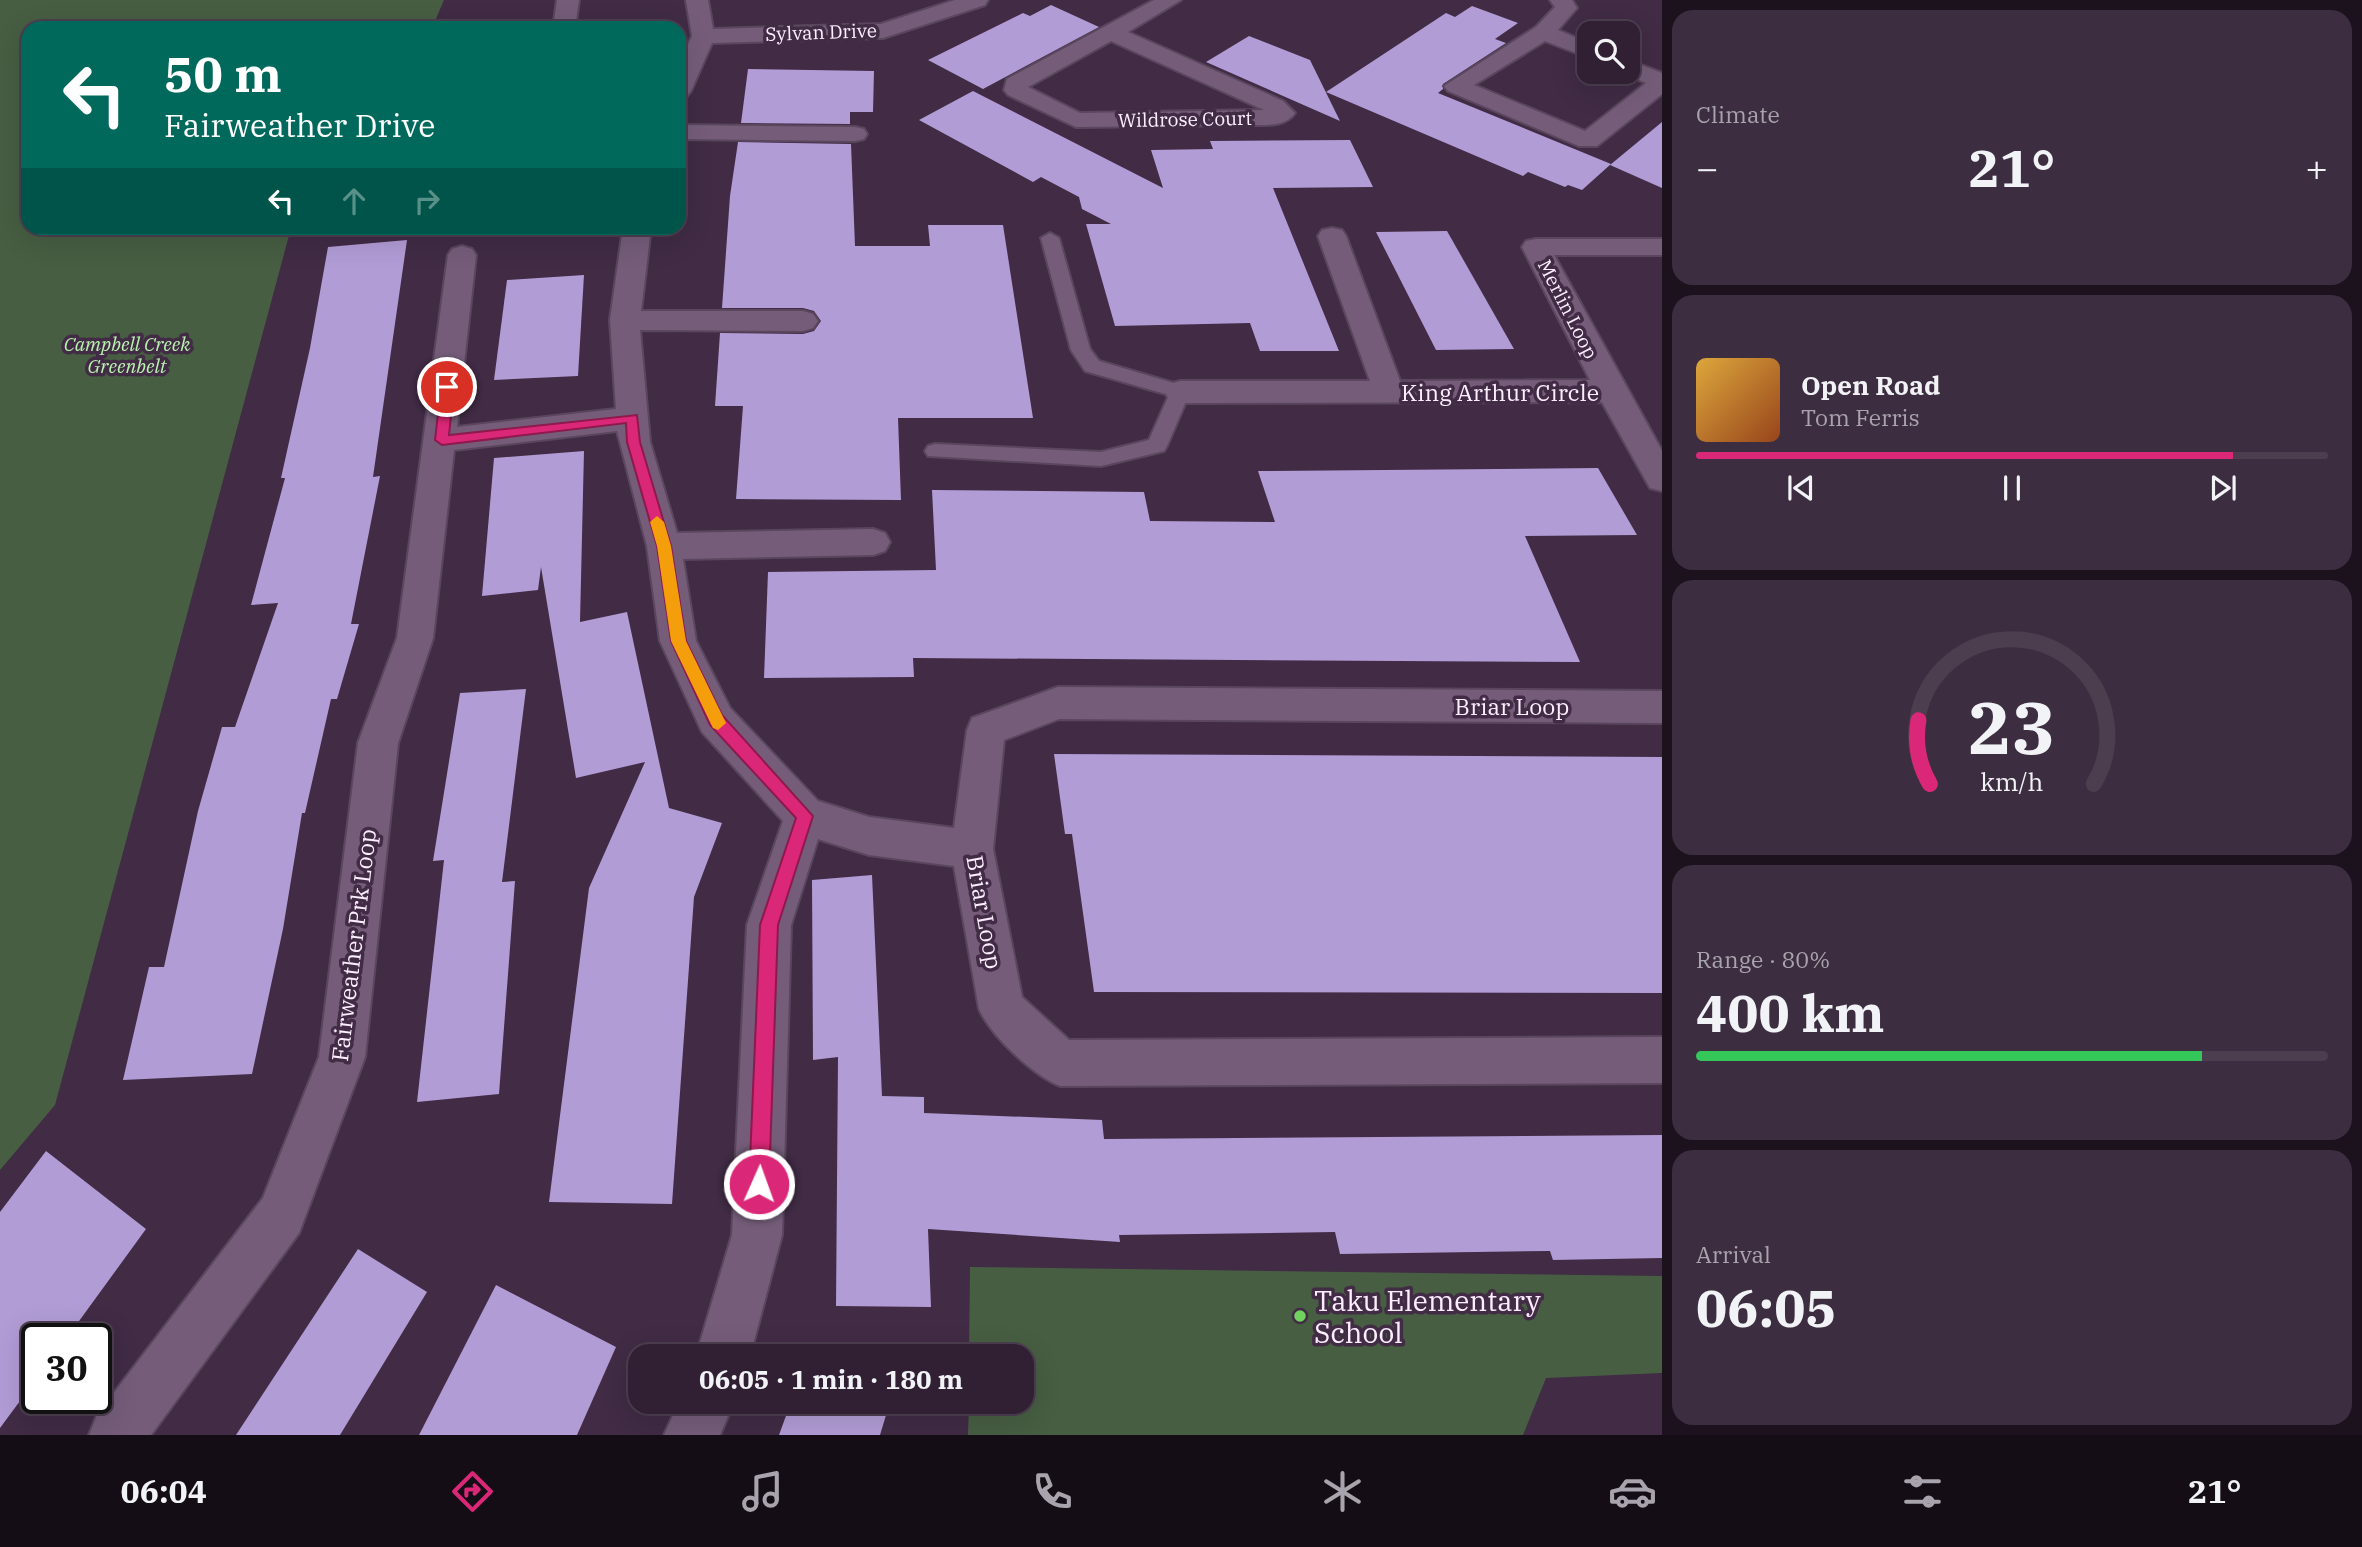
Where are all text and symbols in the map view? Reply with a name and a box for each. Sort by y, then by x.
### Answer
street label: Sylvan Drive [765,18,877,46]
map controls [1577,21,1640,84]
button: search [1577,21,1640,84]
text: 50 m [164,42,282,105]
icon: left [49,49,140,140]
text: Climate [1696,99,1780,129]
text: Fairweather Drive [164,104,436,146]
street label: Wildrose Court [1118,106,1253,132]
text: 21° [1969,134,2055,201]
text: − [1696,143,1719,192]
text: + [2305,143,2328,192]
icon: left [262,182,300,220]
icon: ahead [335,182,373,220]
icon: right [408,182,446,220]
street label: Merlin Loop [1533,255,1603,363]
park label: Campbell Creek Greenbelt [64,332,191,378]
pin [417,357,477,417]
icon: arrive [428,368,466,406]
text: Open Road [1801,368,1940,402]
street label: King Arthur Circle [1401,377,1599,407]
text: Tom Ferris [1801,402,1920,432]
icon: previous [1782,469,1820,507]
icon: pause [1993,469,2031,507]
icon: next [2204,469,2242,507]
text: 23 [1968,679,2056,774]
street label: Briar Loop [1455,691,1569,721]
text: km/h [1980,764,2044,797]
street label: Fairweather Prk Loop [324,827,382,1063]
street label: Briar Loop [960,853,1010,971]
text: Range · 80% [1696,944,1830,974]
text: 400 km [1696,979,1885,1046]
position arrow [722,1147,796,1221]
text: Arrival [1696,1239,1771,1269]
text: 06:05 [1696,1274,1837,1341]
place label: Taku Elementary School [1314,1282,1541,1351]
marker: Taku Elementary School [1292,1308,1308,1324]
speed limit sign: 30 [21,1323,112,1414]
text: 06:05 · 1 min · 180 m [699,1362,963,1396]
icon: directions [448,1467,497,1516]
icon: music [738,1467,787,1516]
icon: phone [1028,1467,1077,1516]
icon: climate [1318,1467,1367,1516]
icon: car [1608,1467,1657,1516]
icon: filters [1898,1467,1947,1516]
text: 06:04 [121,1470,207,1512]
text: 21° [2188,1470,2241,1512]

